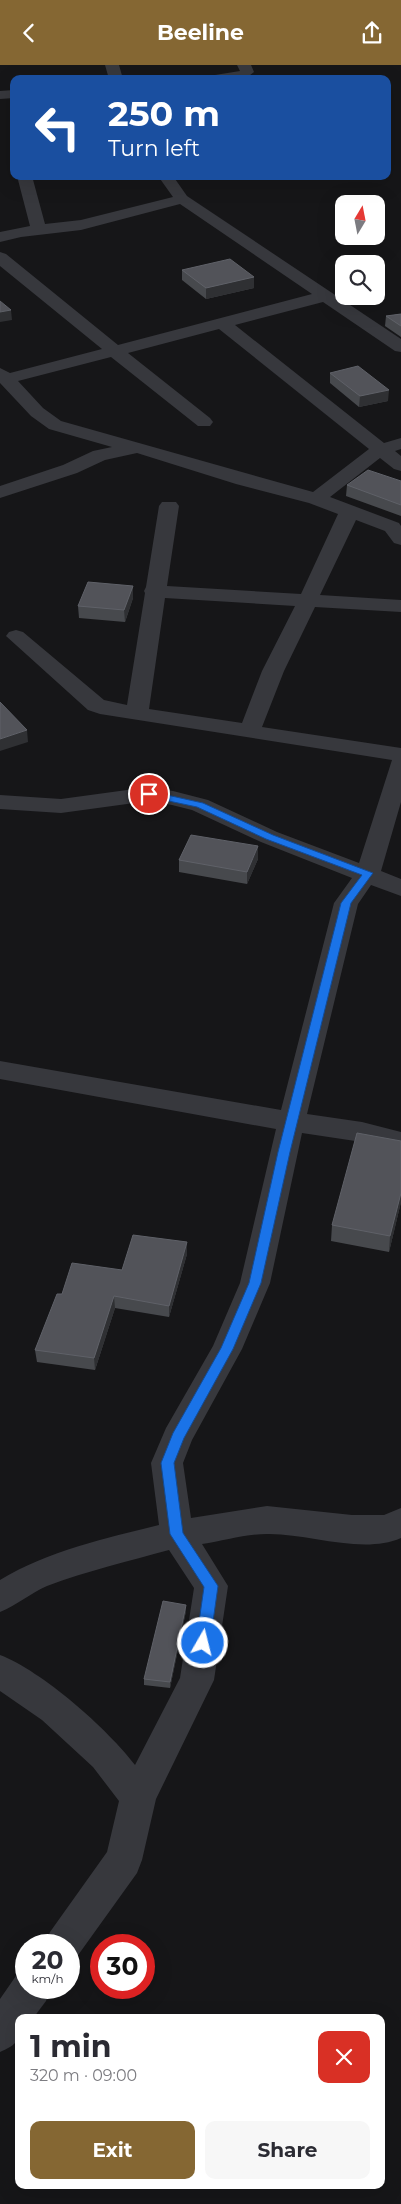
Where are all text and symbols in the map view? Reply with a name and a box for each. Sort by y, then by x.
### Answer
icon: back [15,19,43,47]
text: Beeline [157,19,244,46]
icon: share [358,19,386,47]
text: 250 m [108,92,220,135]
icon: left [25,95,90,160]
text: Turn left [108,135,200,162]
north arrow [335,195,385,245]
map controls [335,195,385,305]
button: search [335,255,385,305]
pin [128,773,170,815]
icon: arrive [135,780,163,808]
position arrow [176,1616,228,1668]
speed limit sign: 30 [90,1934,155,1999]
text: 20 [32,1945,63,1975]
text: km/h [31,1971,64,1986]
text: 1 min [30,2028,111,2065]
button: close [318,2031,370,2083]
text: 320 m · 09:00 [30,2066,137,2085]
button: Exit [30,2121,195,2179]
button: Share [205,2121,370,2179]

